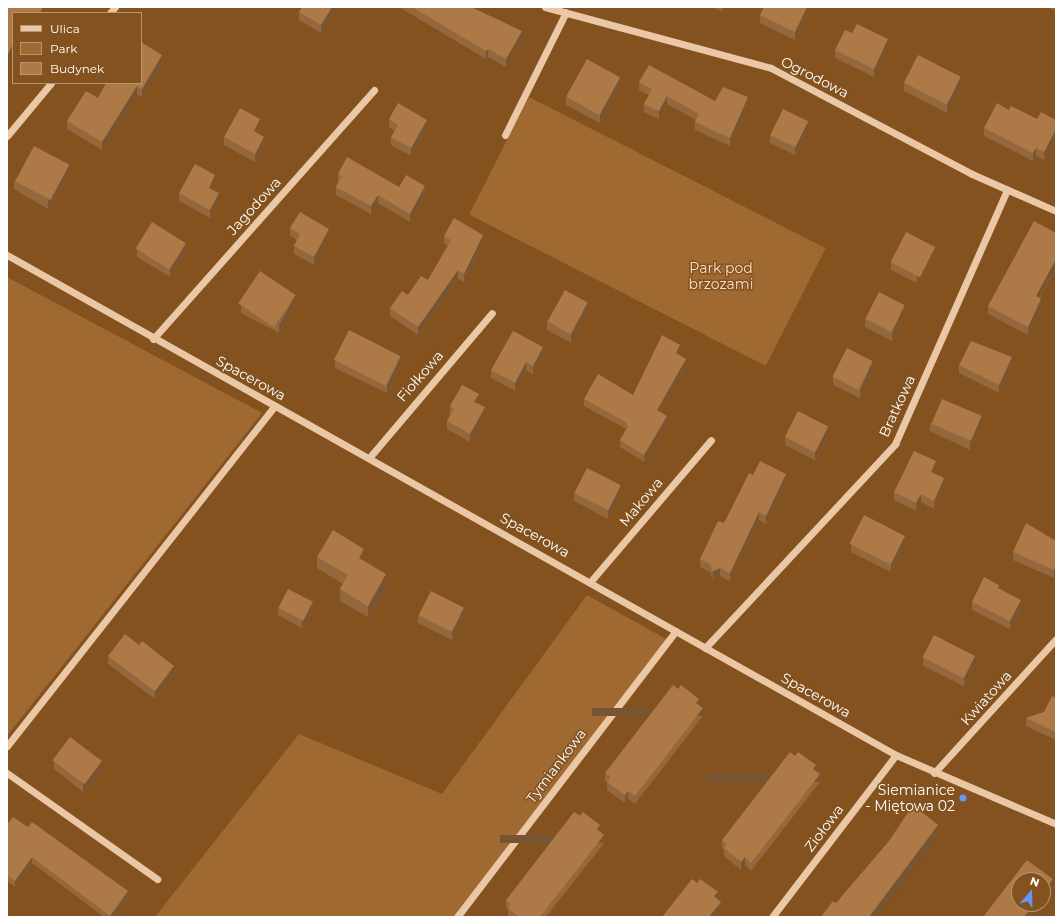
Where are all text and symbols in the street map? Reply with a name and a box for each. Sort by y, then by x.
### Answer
legend [12,12,142,84]
text: Ulica [50,21,80,36]
text: Park [50,41,77,56]
street label: Ogrodowa [778,53,852,101]
text: Budynek [50,61,104,76]
street label: Jagodowa [224,174,284,238]
park label: Park pod brzozami [689,260,753,292]
street label: Fiołkowa [393,347,447,405]
street label: Spacerowa [213,352,289,404]
street label: Bratkowa [875,372,919,440]
street label: Makowa [616,474,666,530]
street label: Spacerowa [497,509,573,561]
street label: Kwiatowa [957,667,1015,729]
street label: Spacerowa [778,669,854,721]
street label: Tymiankowa [523,725,589,807]
place label: Siemianice - Miętowa 02 [865,782,955,814]
marker: Siemianice - Miętowa 02 [958,793,968,803]
street label: Ziołowa [801,801,847,855]
north arrow [1011,872,1051,912]
text: N [1028,874,1041,890]

